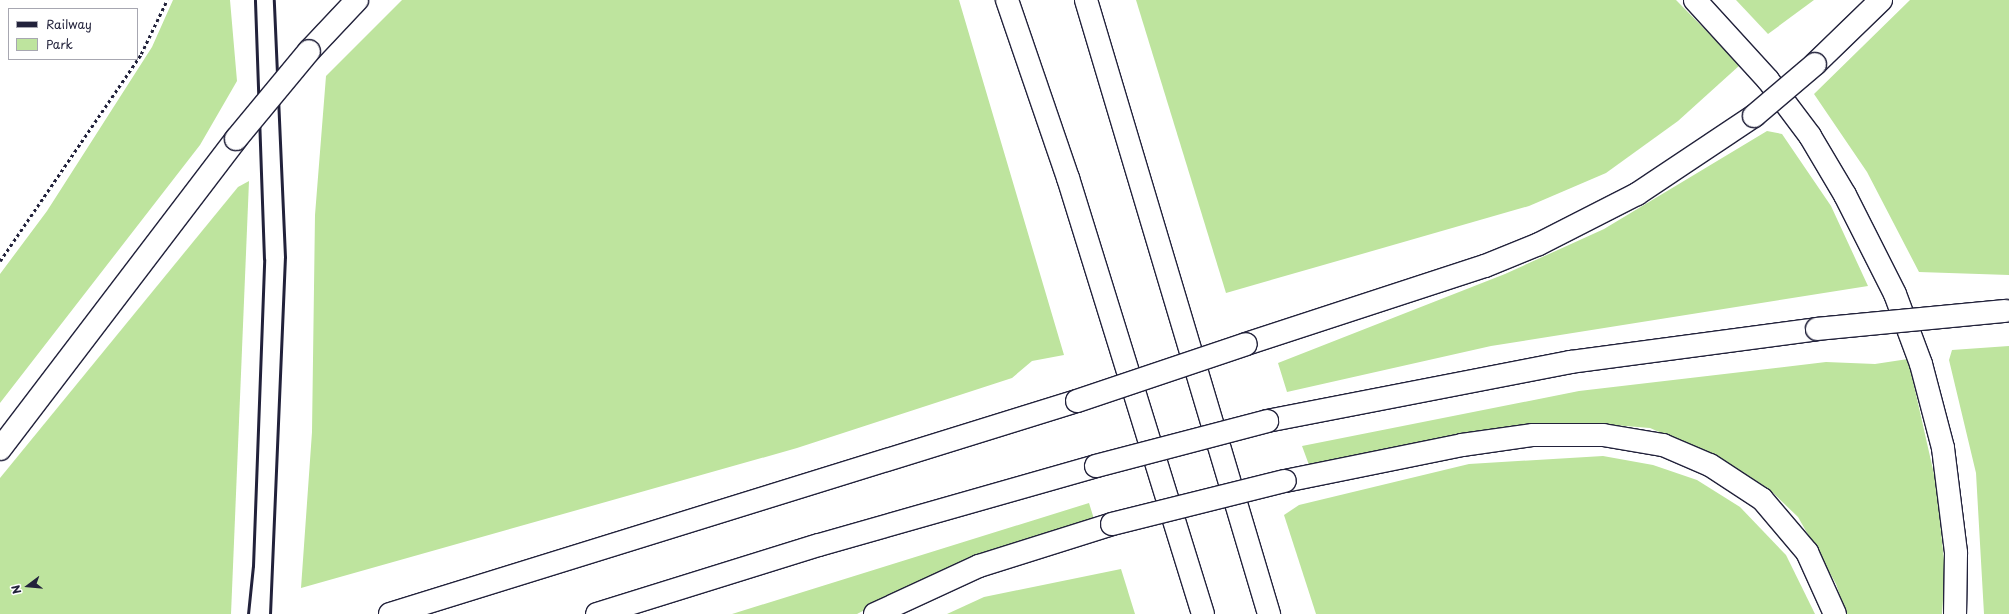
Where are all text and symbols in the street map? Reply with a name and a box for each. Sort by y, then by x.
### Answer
legend [8,8,138,60]
text: Railway [46,15,92,33]
text: Park [46,35,73,53]
north arrow [8,566,48,606]
text: N [7,583,25,596]

